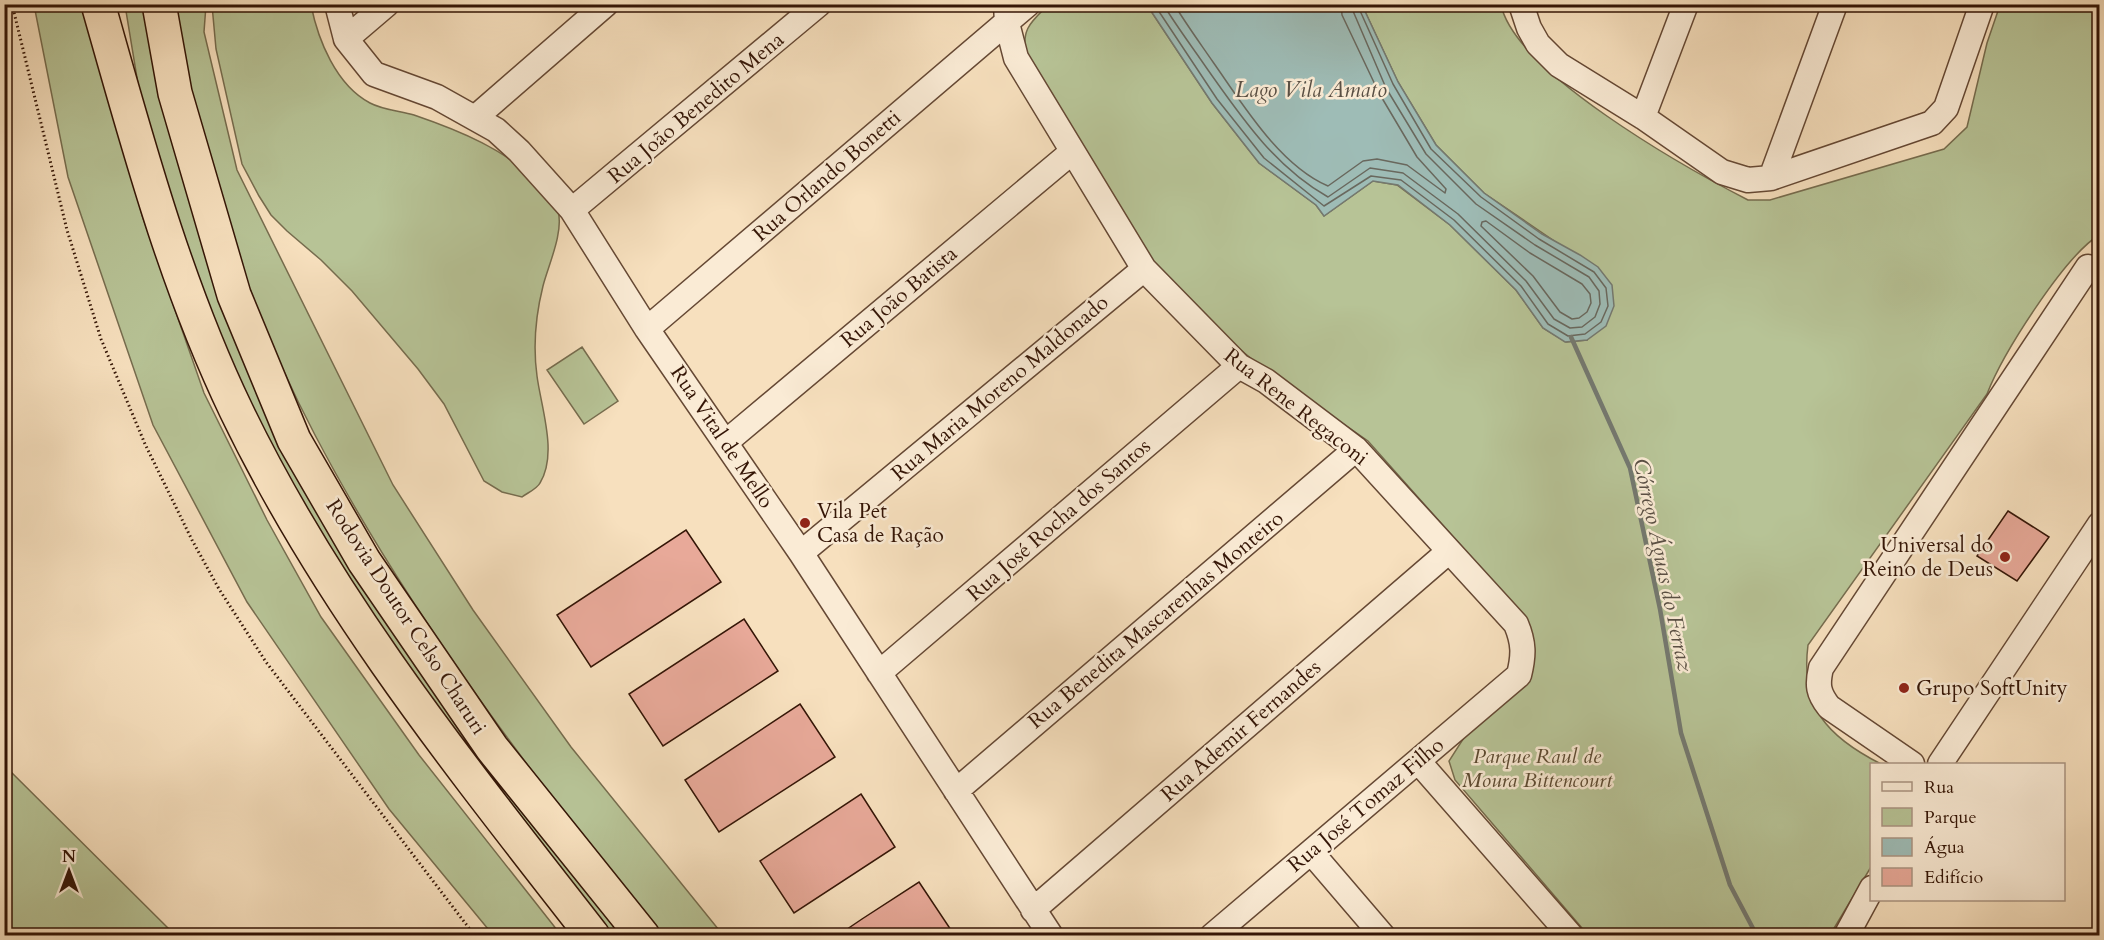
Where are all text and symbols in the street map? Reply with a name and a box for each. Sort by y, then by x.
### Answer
street label: Rua João Benedito Mena [602,26,790,190]
water label: Lago Vila Amato [1235,75,1387,105]
street label: Rua Orlando Bonetti [747,104,907,248]
street label: Rua João Batista [835,240,963,354]
street label: Rua Maria Moreno Maldonado [885,288,1115,488]
street label: Rua Rene Regaconi [1218,341,1374,473]
street label: Rua Vital de Mello [663,360,781,514]
street label: Rua José Rocha dos Santos [961,432,1157,608]
water label: Córrego Águas do Ferraz [1626,456,1700,675]
street label: Rodovia Doutor Celso Charuri [319,494,493,740]
place label: Vila Pet Casa de Ração [817,497,944,550]
street label: Rua Benedita Mascarenhas Monteiro [1022,504,1290,736]
marker: Vila Pet Casa de Ração [798,516,812,530]
place label: Universal do Reino de Deus [1863,531,1993,584]
marker: Universal do Reino de Deus [1998,550,2012,564]
street label: Rua Ademir Fernandes [1155,653,1327,809]
place label: Grupo SoftUnity [1916,674,2068,703]
marker: Grupo SoftUnity [1897,681,1911,695]
street label: Rua José Tomaz Filho [1282,731,1450,879]
park label: Parque Raul de Moura Bittencourt [1462,742,1613,795]
legend [1870,763,2065,901]
text: Rua [1924,775,1954,800]
text: Parque [1924,805,1977,830]
text: Água [1924,835,1965,860]
north arrow [39,841,99,901]
text: N [62,846,76,868]
text: Edifício [1924,865,1984,890]

